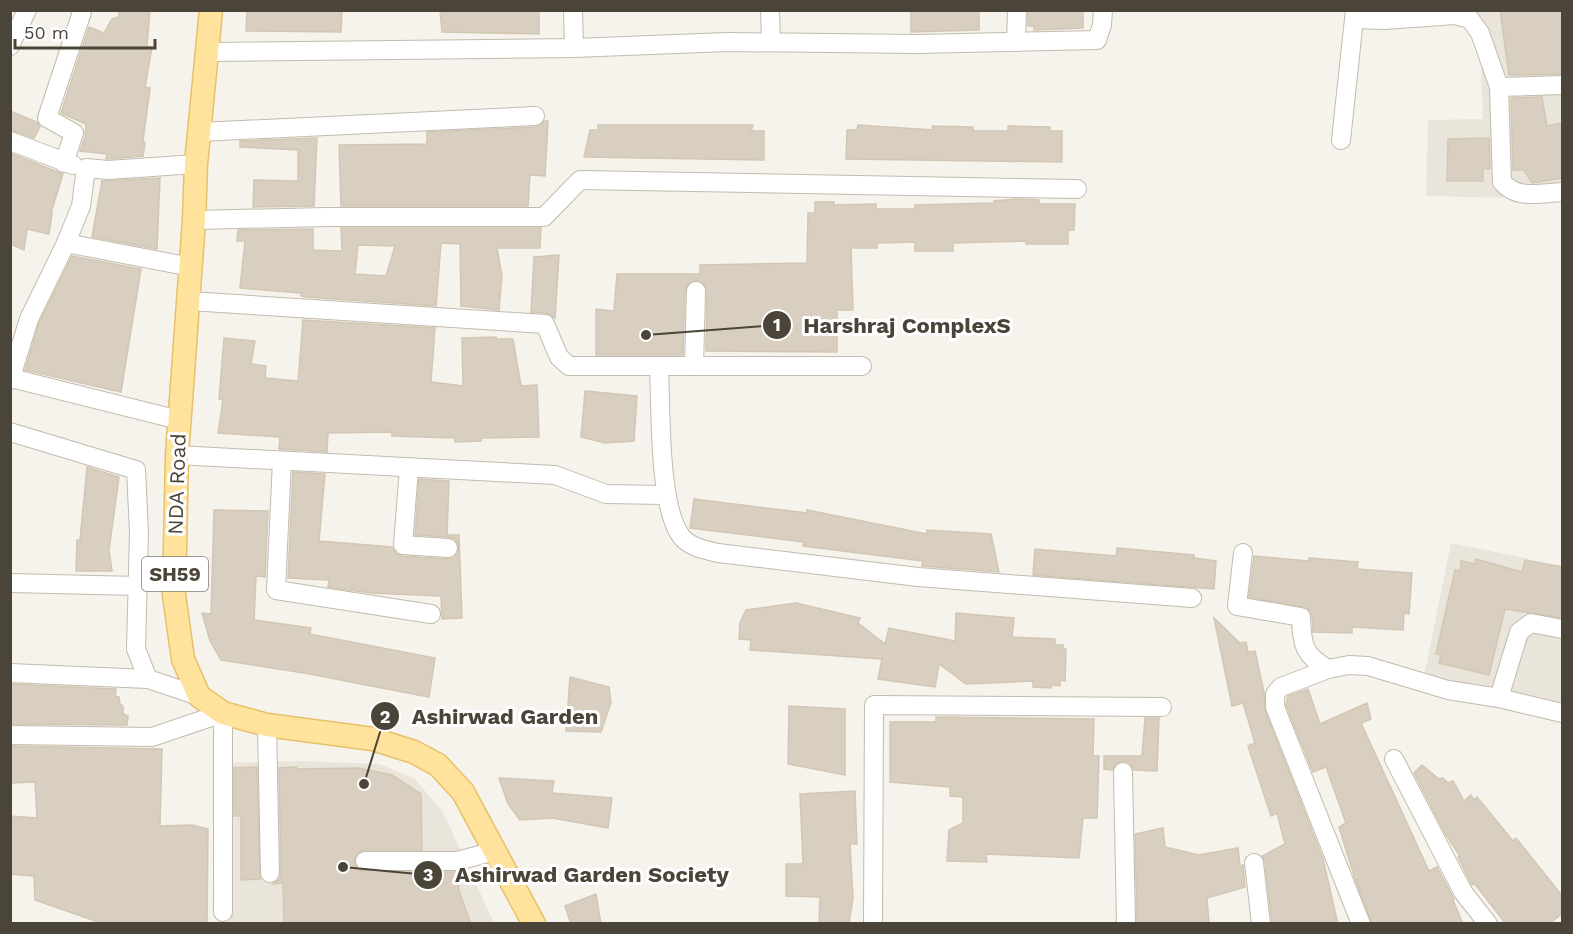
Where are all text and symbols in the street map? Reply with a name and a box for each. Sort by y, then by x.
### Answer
scale bar [15,12,154,50]
text: 50 m [24,22,69,43]
callout: Harshraj ComplexS [762,305,1023,345]
text: Harshraj ComplexS [803,313,1011,338]
text: 1 [773,314,781,335]
street label: NDA Road [162,433,191,535]
road number: SH59 [142,557,208,591]
callout: Ashirwad Garden [370,696,610,736]
text: Ashirwad Garden [412,704,598,729]
text: 2 [380,706,390,727]
callout: Ashirwad Garden Society [413,855,741,895]
text: Ashirwad Garden Society [455,862,729,887]
text: 3 [423,864,433,885]

